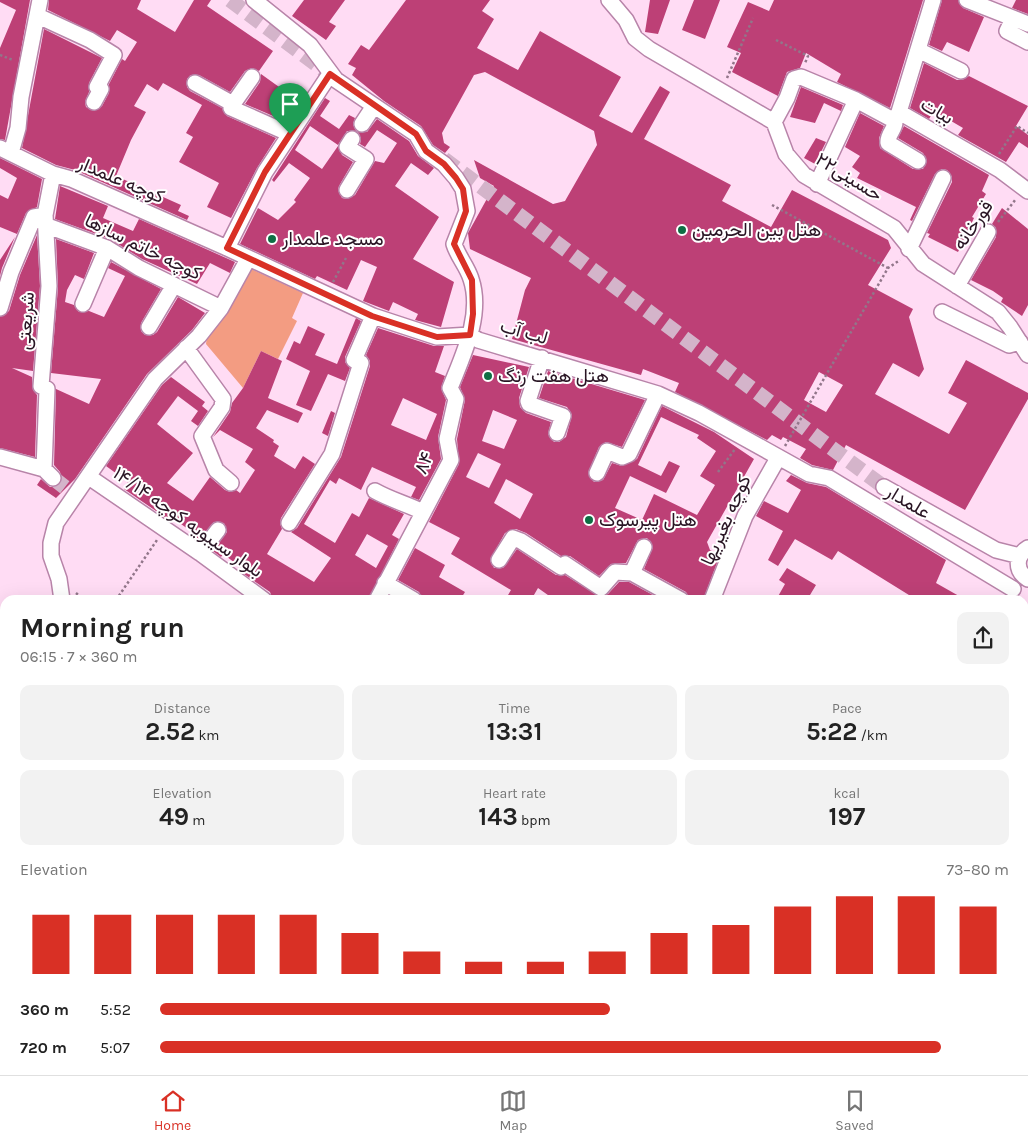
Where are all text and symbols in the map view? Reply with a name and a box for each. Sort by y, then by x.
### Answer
pin [269,83,311,134]
icon: arrive [276,90,304,118]
street label: بیات [917,93,957,129]
street label: حسینی۲۲ [812,148,886,206]
street label: کوچه علمدار [73,152,168,210]
street label: قورخانه [948,196,998,254]
street label: کوچه خاتم سازها [80,209,205,287]
place label: هتل بین‌ الحرمین [692,219,821,241]
marker: هتل بین‌ الحرمین [676,224,688,236]
place label: مسجد علمدار [281,228,384,250]
marker: مسجد علمدار [266,233,278,245]
street label: شریعتی [13,291,39,351]
street label: لب آب [498,315,550,349]
place label: هتل هفت رنگ [498,365,609,387]
marker: هتل هفت رنگ [482,370,494,382]
street label: ۸۴ [410,448,438,477]
street label: بلوار سیبویه کوچه ۱۴/۱۴ [108,462,267,584]
street label: کوچه بغیریها [696,471,758,569]
street label: علمدار [881,480,934,524]
place label: هتل پیرسوک [599,509,697,533]
marker: هتل پیرسوک [583,514,595,526]
text: Morning run [20,611,185,644]
button: share [957,612,1009,664]
text: 06:15 · 7 × 360 m [20,647,138,666]
text: Distance [154,700,210,717]
text: Time [499,700,530,717]
text: Pace [832,700,862,717]
text: 2.52 [145,717,195,746]
text: 13:31 [487,717,542,746]
text: 5:22 [806,717,857,746]
text: km [195,727,219,744]
text: /km [857,727,888,744]
text: Elevation [153,785,212,802]
text: Heart rate [483,785,546,802]
text: kcal [833,785,860,802]
text: 49 [159,802,189,831]
text: 143 [478,802,518,831]
text: 197 [829,802,865,831]
text: m [189,812,205,829]
text: bpm [518,812,551,829]
text: Elevation [20,860,88,879]
text: 73–80 m [946,860,1009,879]
text: 360 m [20,1000,69,1019]
text: 5:52 [100,1000,131,1019]
text: 720 m [20,1038,67,1057]
text: 5:07 [100,1038,130,1057]
tab: Home [154,1087,191,1134]
tab: Map [499,1087,527,1134]
tab: Saved [835,1087,874,1134]

